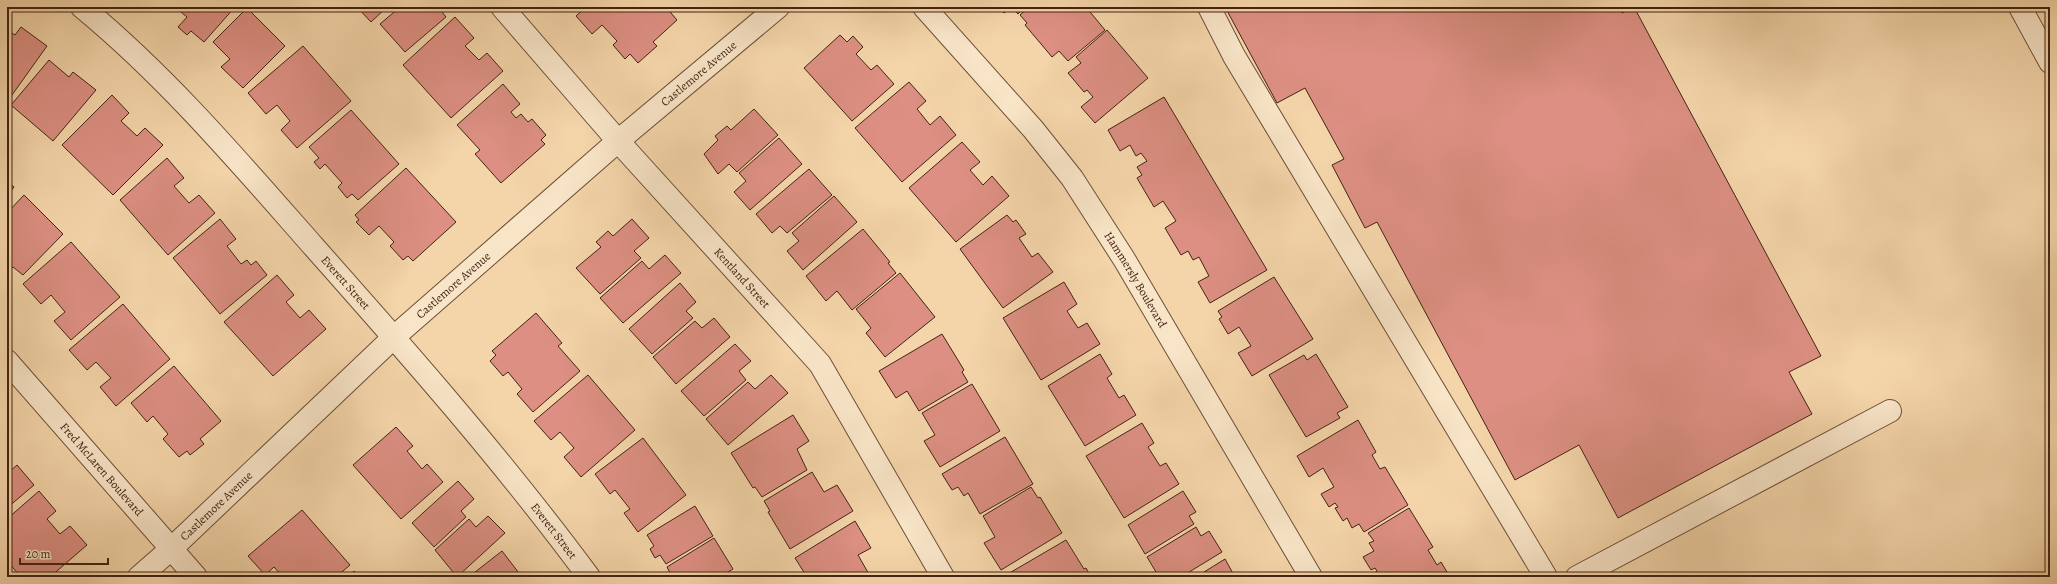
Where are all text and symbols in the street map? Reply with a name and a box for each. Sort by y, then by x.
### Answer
street label: Castlemore Avenue [657,37,740,110]
street label: Hammersly Boulevard [1100,228,1171,331]
street label: Kentland Street [710,244,774,312]
street label: Castlemore Avenue [413,248,494,322]
street label: Everett Street [317,252,374,313]
street label: Fred McLaren Boulevard [56,419,148,520]
street label: Castlemore Avenue [177,468,256,544]
street label: Everett Street [527,499,581,562]
scale bar [20,540,108,566]
text: 20 m [26,546,50,562]

